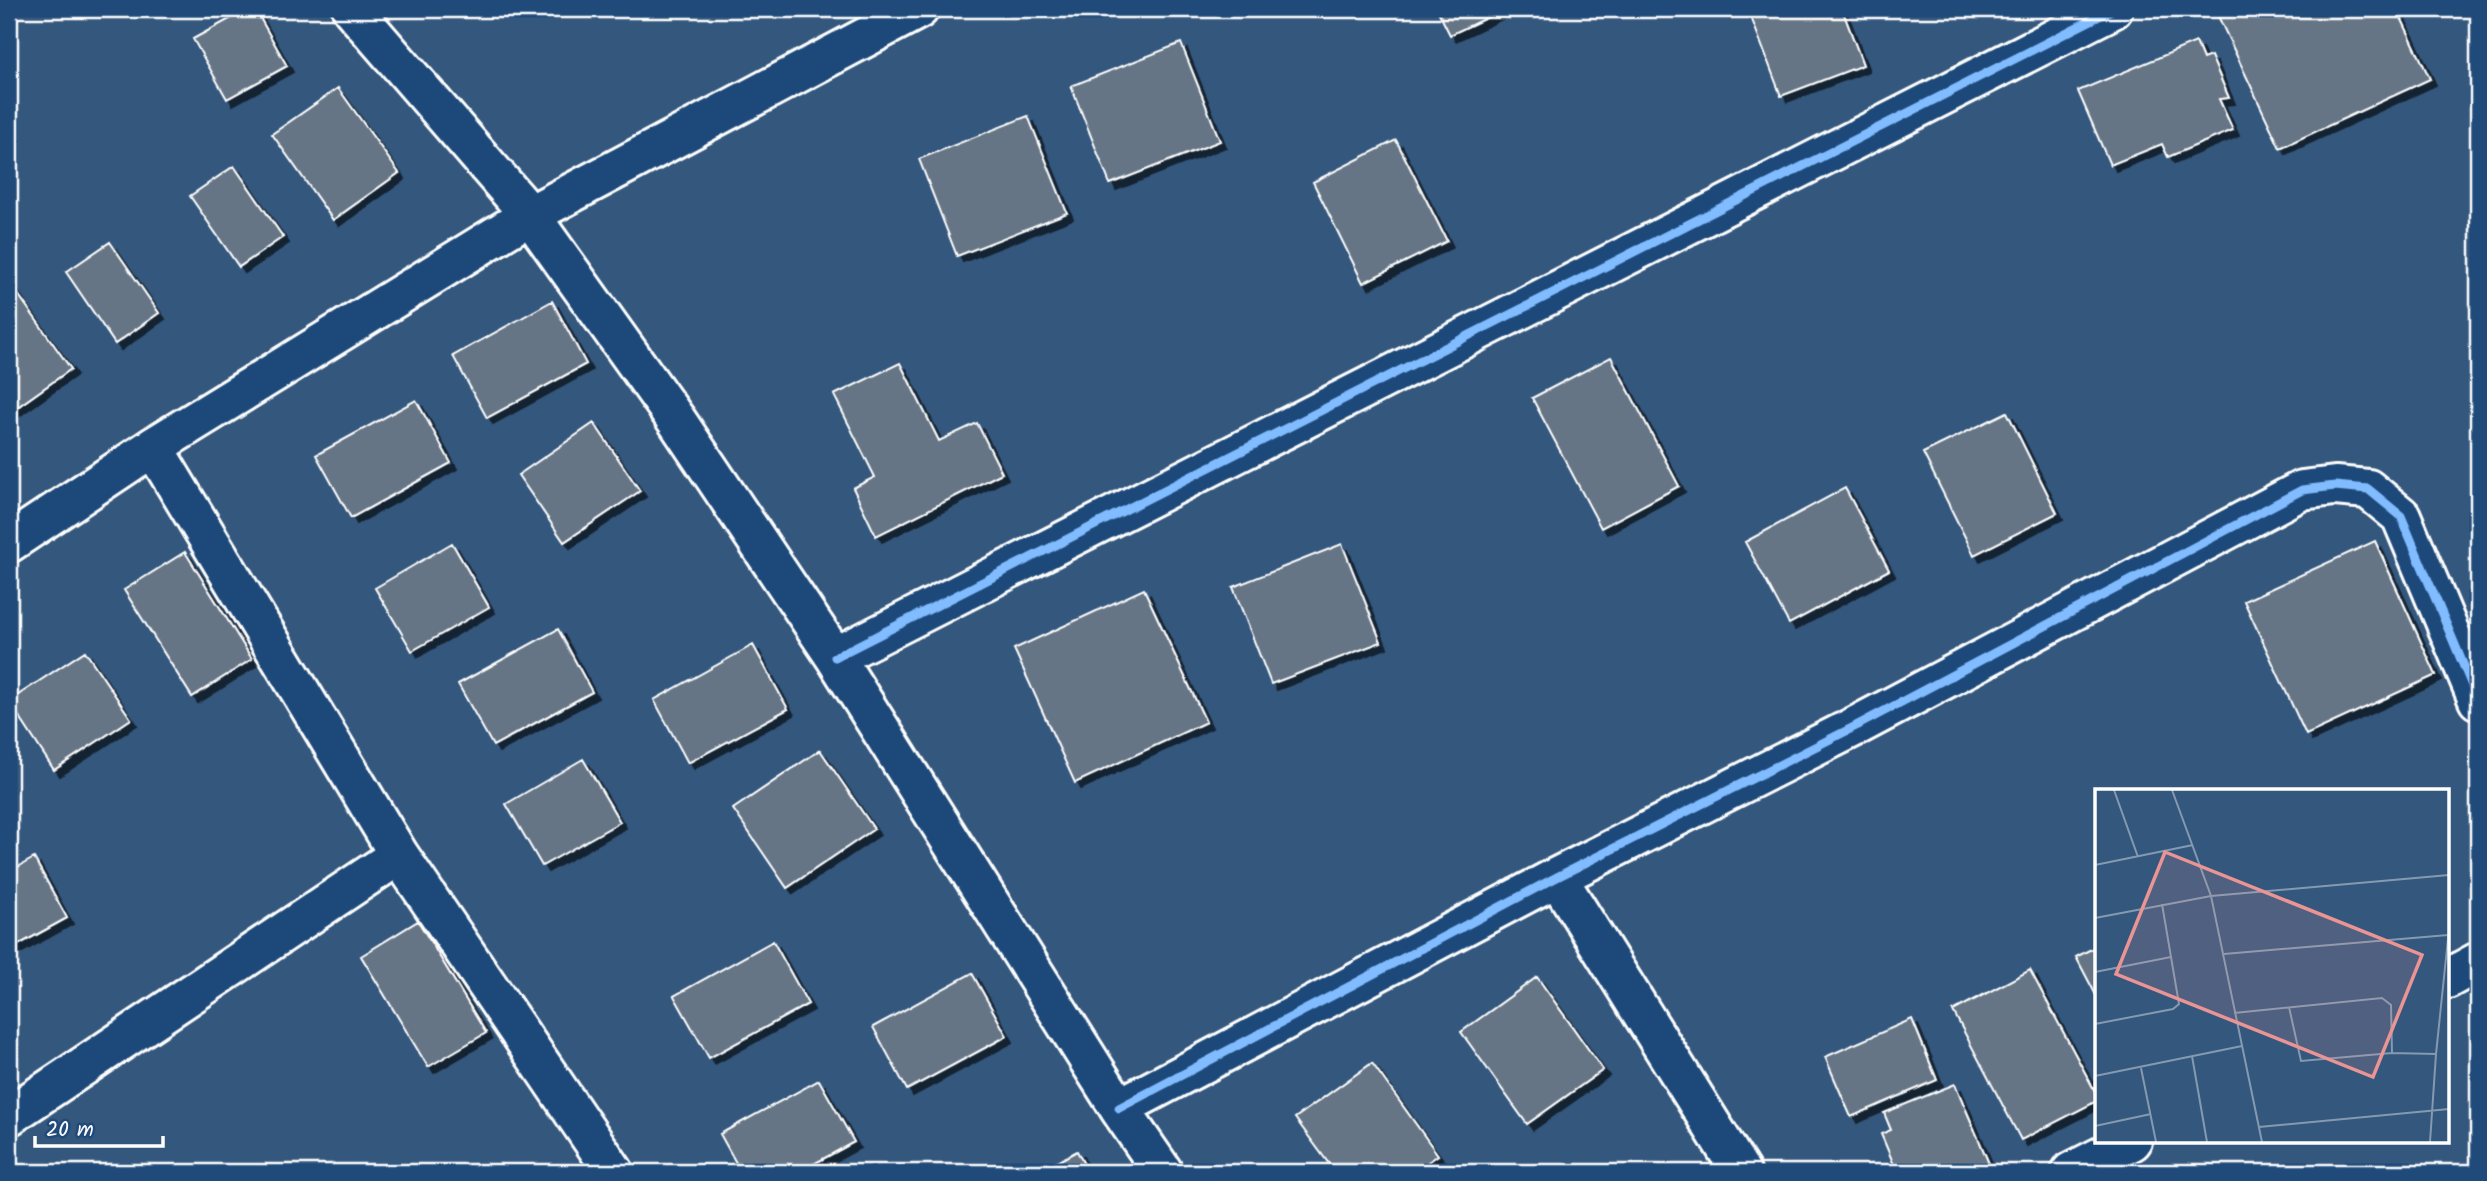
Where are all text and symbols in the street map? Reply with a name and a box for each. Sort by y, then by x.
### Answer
inset map [2095,789,2448,1142]
scale bar [35,1104,163,1148]
text: 20 m [46,1114,94,1147]

